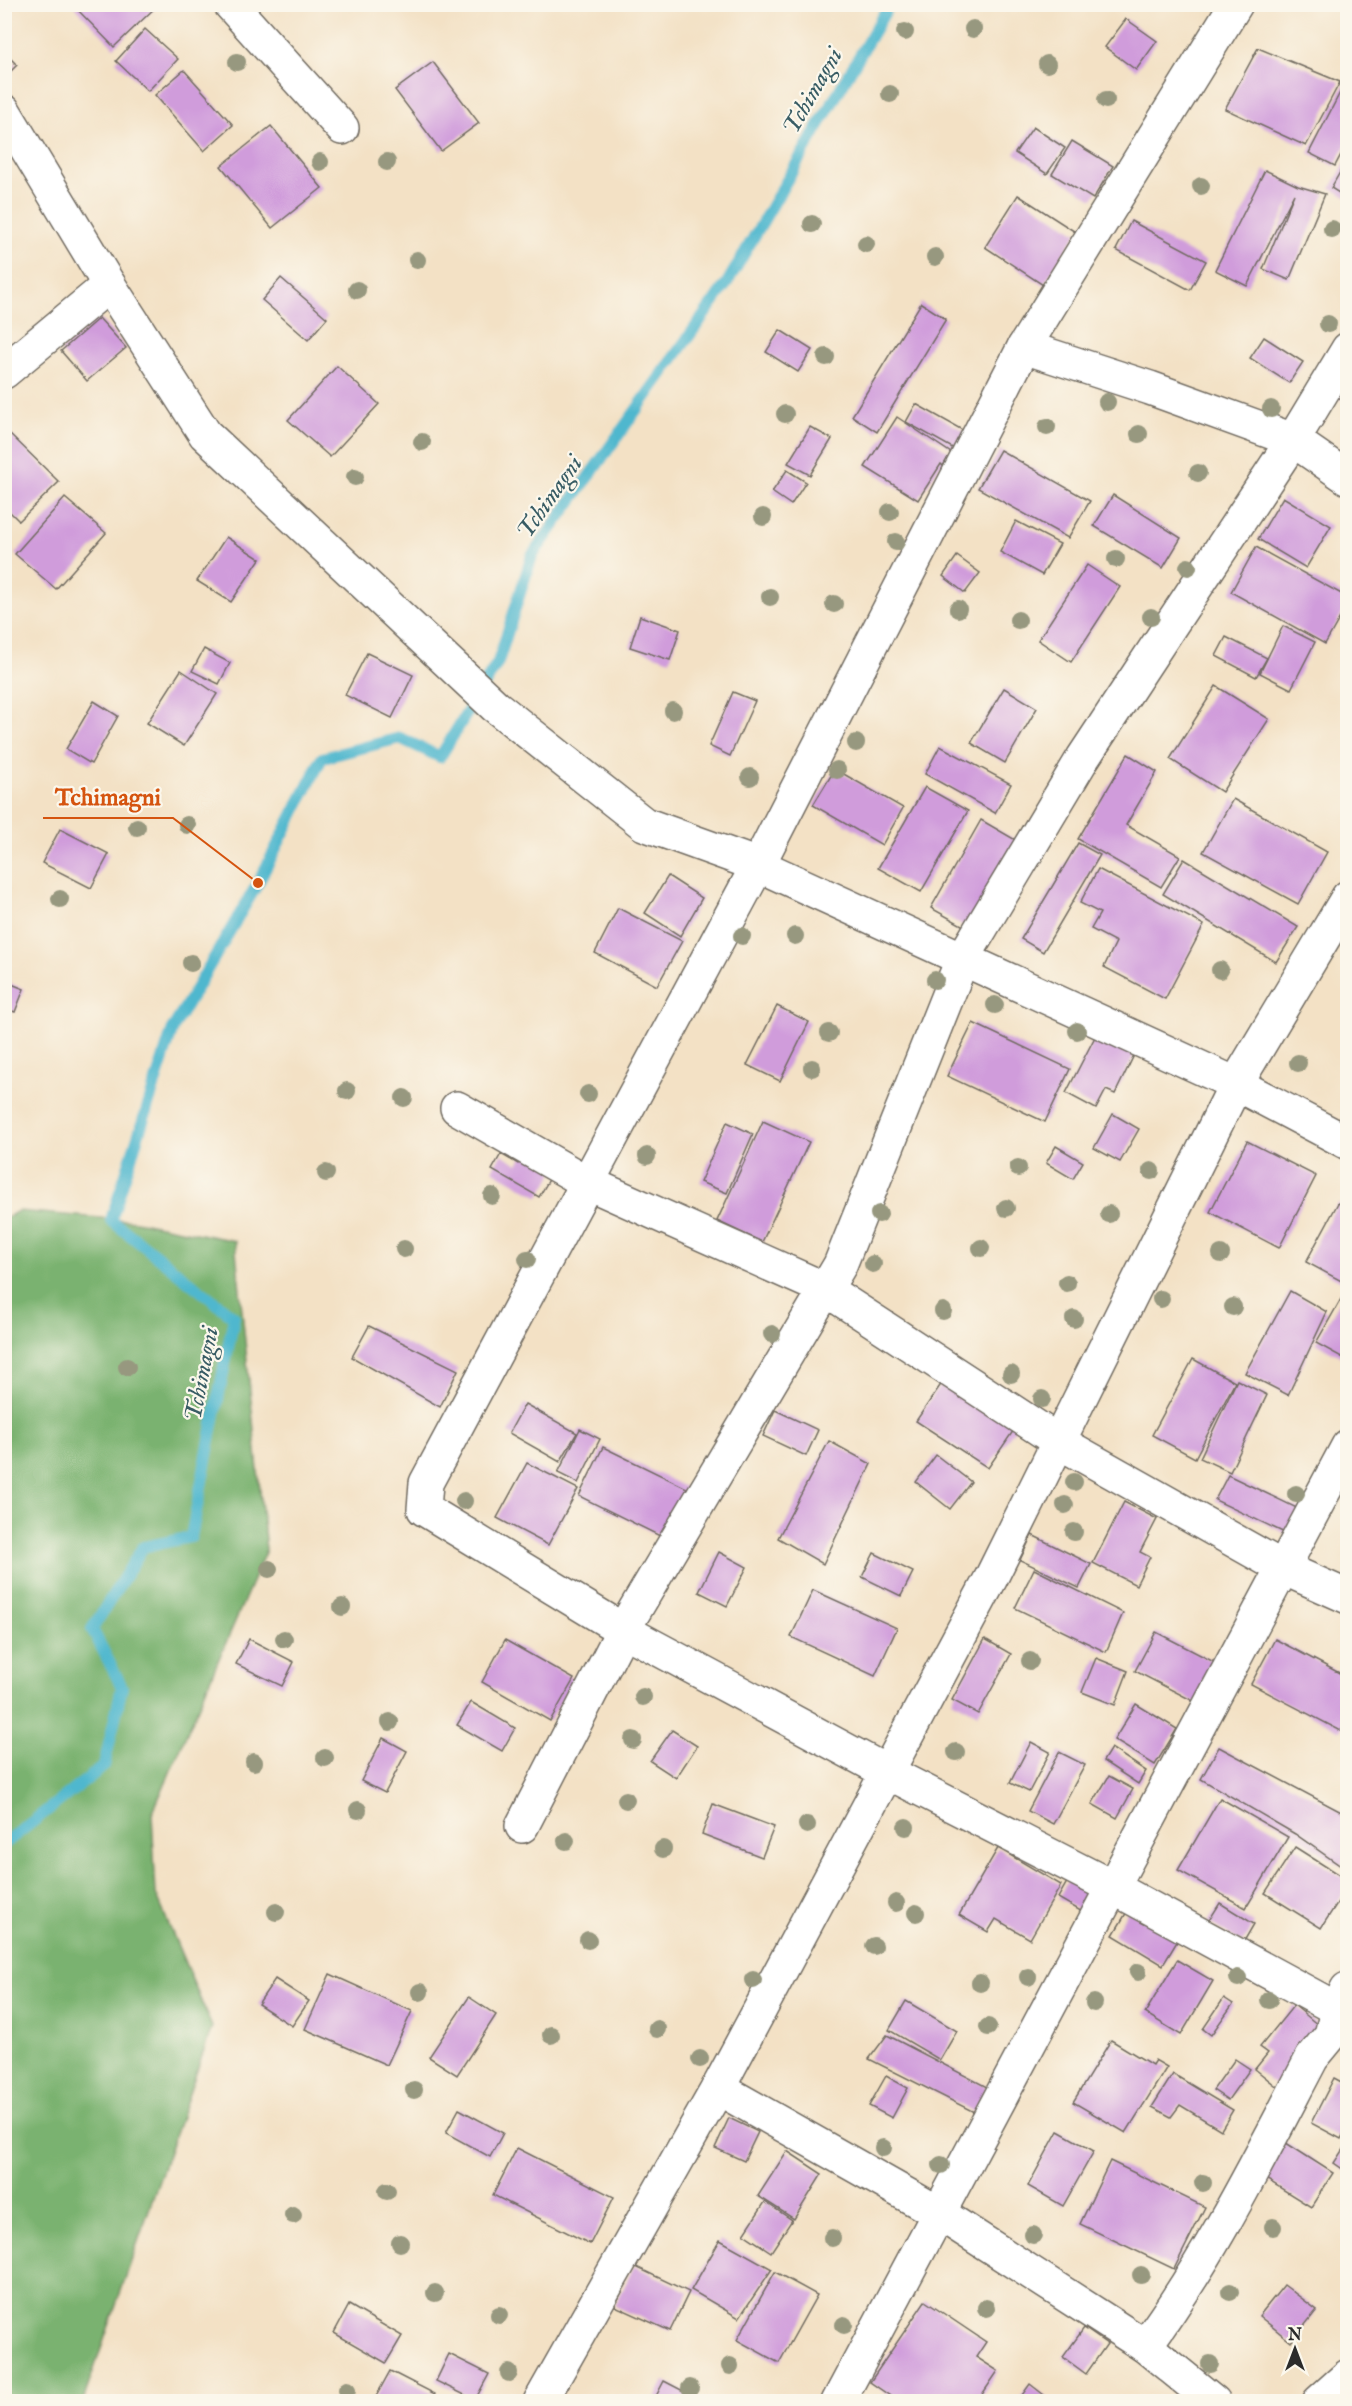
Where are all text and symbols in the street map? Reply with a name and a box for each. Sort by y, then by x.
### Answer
water label: Tchimagni [776,41,852,141]
water label: Tchimagni [510,448,591,546]
callout: Tchimagni [43,776,173,818]
text: Tchimagni [54,783,162,814]
water label: Tchimagni [178,1323,227,1424]
north arrow [1265,2319,1325,2379]
text: N [1287,2326,1302,2346]

